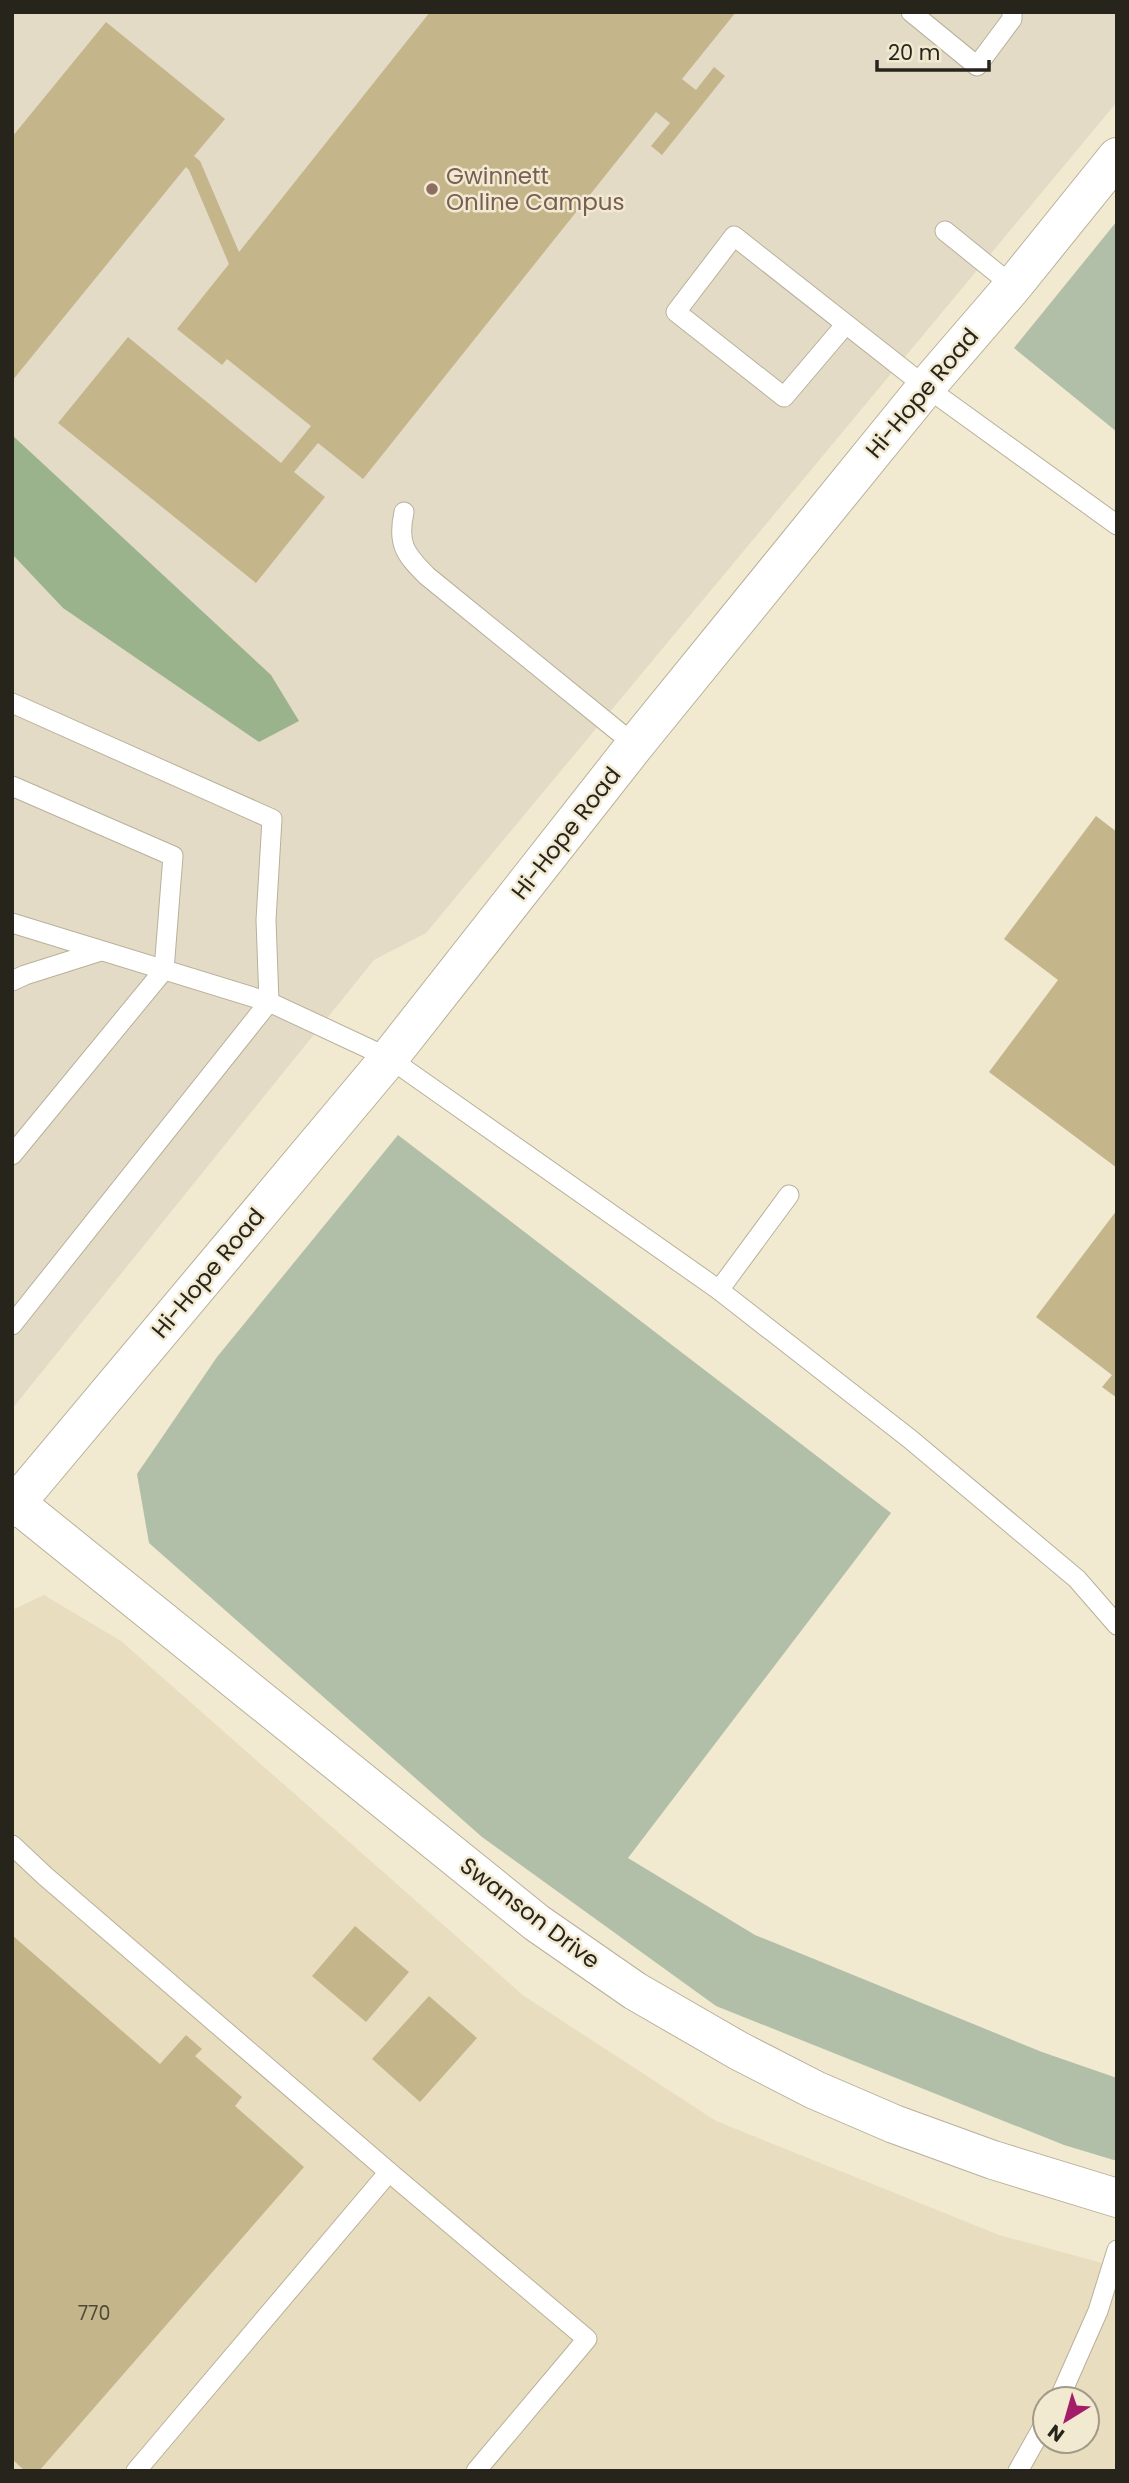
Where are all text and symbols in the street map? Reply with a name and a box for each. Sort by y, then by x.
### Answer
scale bar [877,28,989,72]
text: 20 m [888,38,941,67]
place label: Gwinnett Online Campus [446,160,625,218]
marker: Gwinnett Online Campus [424,181,440,197]
street label: Hi-Hope Road [858,321,986,465]
street label: Hi-Hope Road [504,760,628,906]
street label: Hi-Hope Road [144,1201,272,1345]
street label: Swanson Drive [453,1850,607,1976]
house number: 770 [78,2300,110,2327]
north arrow [1031,2385,1101,2455]
text: N [1042,2418,1070,2448]

